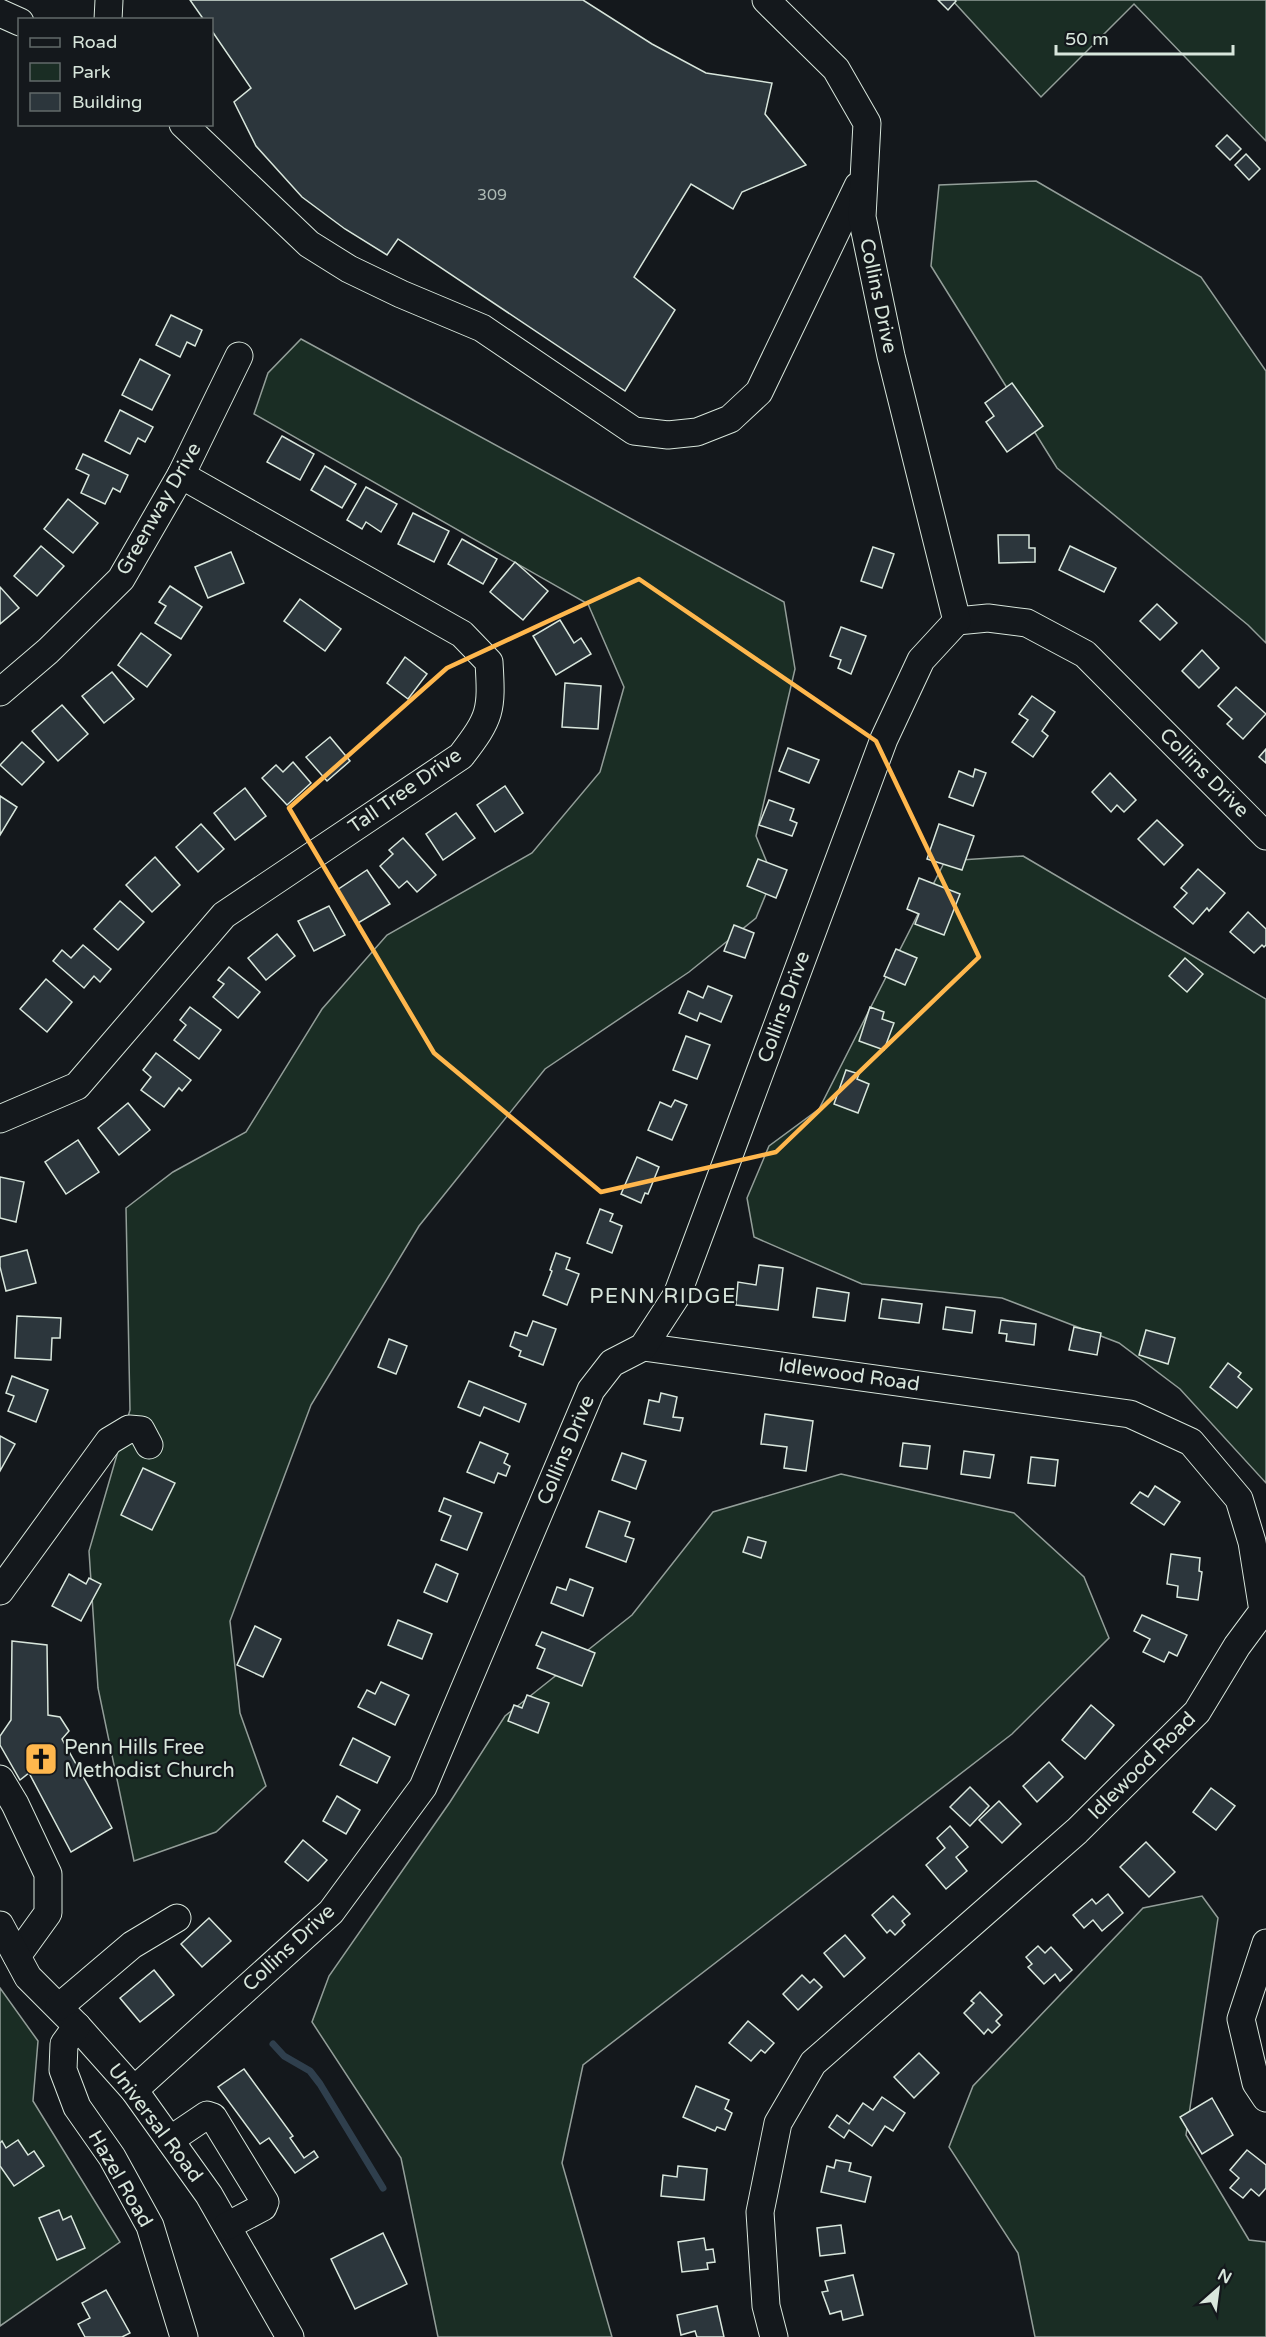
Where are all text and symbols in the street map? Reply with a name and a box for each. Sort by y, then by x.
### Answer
legend [18,18,213,126]
scale bar [1056,18,1233,56]
text: 50 m [1065,28,1109,50]
text: Road [72,31,117,53]
text: Park [72,61,111,83]
text: Building [72,91,142,113]
house number: 309 [477,185,507,205]
street label: Collins Drive [854,236,902,356]
street label: Greenway Drive [111,438,207,580]
street label: Collins Drive [1154,723,1254,823]
street label: Tall Tree Drive [344,743,466,839]
street label: Collins Drive [753,948,815,1066]
district label: PENN RIDGE [589,1284,737,1309]
street label: Idlewood Road [777,1353,921,1397]
street label: Collins Drive [532,1391,600,1509]
street label: Idlewood Road [1083,1707,1201,1825]
place label: Penn Hills Free Methodist Church [64,1736,235,1783]
church icon: Penn Hills Free Methodist Church [23,1741,59,1777]
street label: Collins Drive [238,1899,340,1997]
street label: Universal Road [102,2059,208,2187]
street label: Hazel Road [83,2126,157,2232]
north arrow [1188,2259,1248,2319]
text: N [1214,2265,1235,2288]

